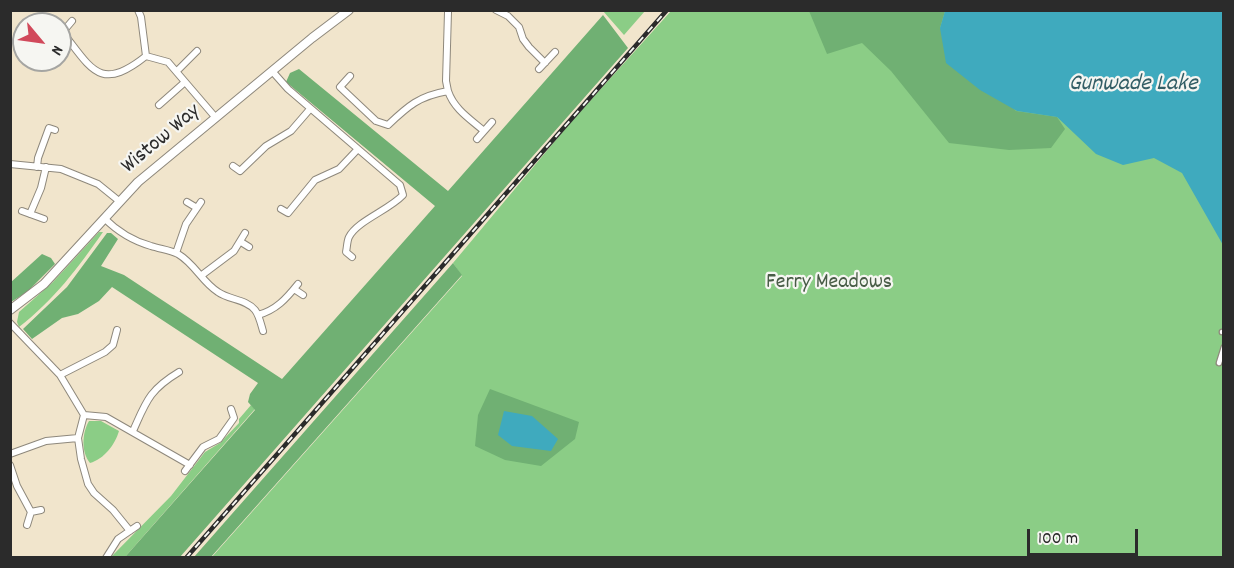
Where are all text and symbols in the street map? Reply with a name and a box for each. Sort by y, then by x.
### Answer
north arrow [12,12,72,72]
text: N [44,41,68,59]
water label: Gunwade Lake [1068,72,1198,100]
street label: Wistow Way [117,99,207,181]
park label: Ferry Meadows [766,271,892,297]
scale bar [1030,517,1141,555]
text: 100 m [1038,527,1078,552]

